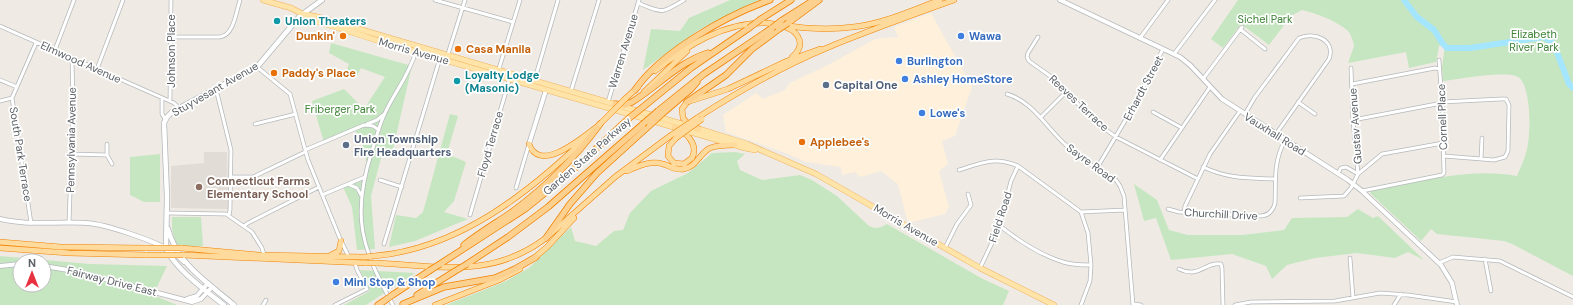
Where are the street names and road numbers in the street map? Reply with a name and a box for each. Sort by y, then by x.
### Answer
street label: Warren Avenue [605,12,641,90]
street label: Johnson Place [164,14,178,88]
street label: Morris Avenue [377,34,451,68]
street label: Elmwood Avenue [38,38,124,86]
street label: Erhardt Street [1120,53,1166,123]
street label: Stuyvesant Avenue [169,59,261,119]
street label: Reeves Terrace [1046,72,1112,134]
street label: Cornell Place [1434,84,1450,150]
street label: Pennsylvania Avenue [63,87,79,193]
street label: Gustav Avenue [1345,88,1365,164]
street label: South Park Terrace [7,106,35,202]
street label: Floyd Terrace [474,109,506,179]
street label: Vauxhall Road [1242,109,1309,159]
street label: Garden State Parkway [540,114,634,198]
street label: Sayre Road [1064,141,1118,185]
street label: Field Road [985,190,1015,244]
street label: Morris Avenue [871,201,941,249]
street label: Churchill Drive [1184,205,1258,223]
street label: Fairway Drive East [66,263,158,299]

